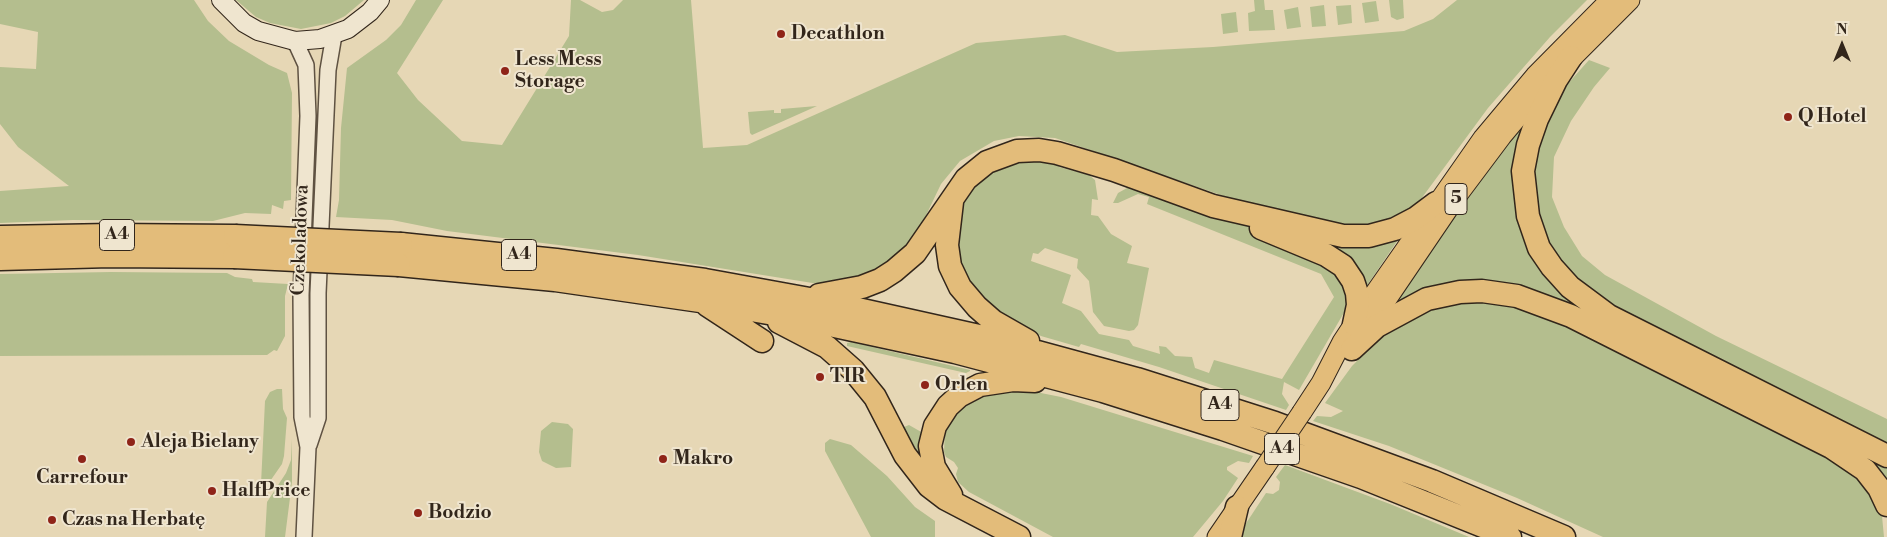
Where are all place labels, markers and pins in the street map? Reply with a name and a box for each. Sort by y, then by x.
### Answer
place label: Decathlon [791,23,885,45]
marker: Decathlon [775,28,787,40]
place label: Less Mess Storage [515,49,602,93]
marker: Less Mess Storage [499,65,511,77]
place label: Q Hotel [1798,106,1867,128]
marker: Q Hotel [1782,111,1794,123]
place label: TIR [830,366,865,388]
marker: TIR [814,371,826,383]
place label: Orlen [935,374,988,396]
marker: Orlen [919,379,931,391]
place label: Aleja Bielany [141,431,259,453]
marker: Aleja Bielany [125,436,137,448]
place label: Makro [673,448,733,470]
marker: Carrefour [76,453,88,465]
marker: Makro [657,453,669,465]
place label: Carrefour [36,467,128,489]
place label: HalfPrice [222,480,310,502]
marker: HalfPrice [206,485,218,497]
place label: Bodzio [428,502,492,524]
marker: Bodzio [412,507,424,519]
place label: Czas na Herbatę [62,509,205,531]
marker: Czas na Herbatę [46,514,58,526]

